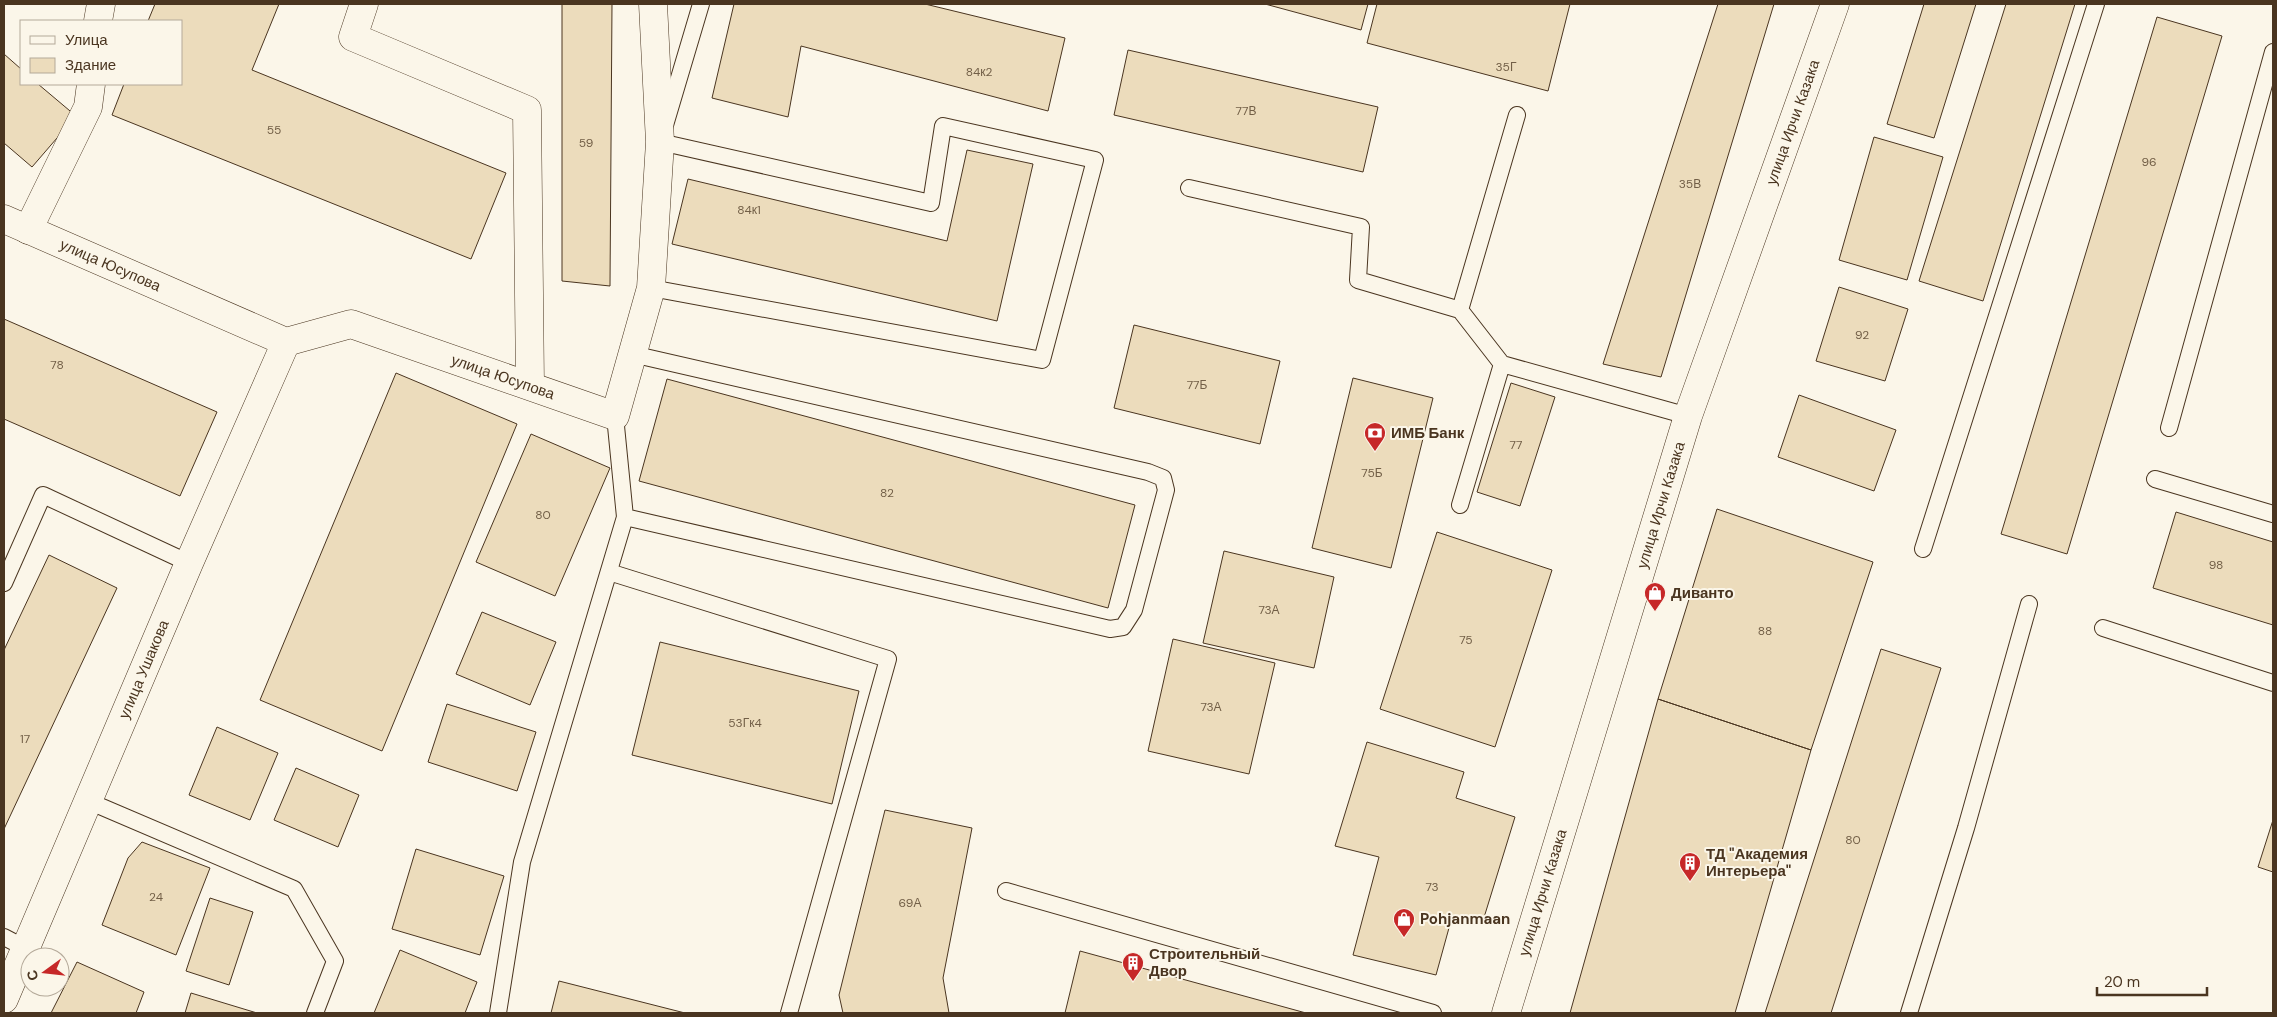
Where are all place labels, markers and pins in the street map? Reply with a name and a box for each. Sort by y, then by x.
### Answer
bank icon: ИМБ Банк [1363,421,1387,452]
place label: ИМБ Банк [1391,423,1465,443]
shop icon: Диванто [1643,581,1667,612]
place label: Диванто [1671,583,1734,603]
place label: ТД "Академия Интерьера" [1706,844,1808,881]
building icon: ТД "Академия Интерьера" [1678,851,1702,882]
shop icon: Pohjanmaan [1392,907,1416,938]
place label: Pohjanmaan [1420,909,1510,929]
place label: Строительный Двор [1149,944,1260,981]
building icon: Строительный Двор [1121,951,1145,982]

